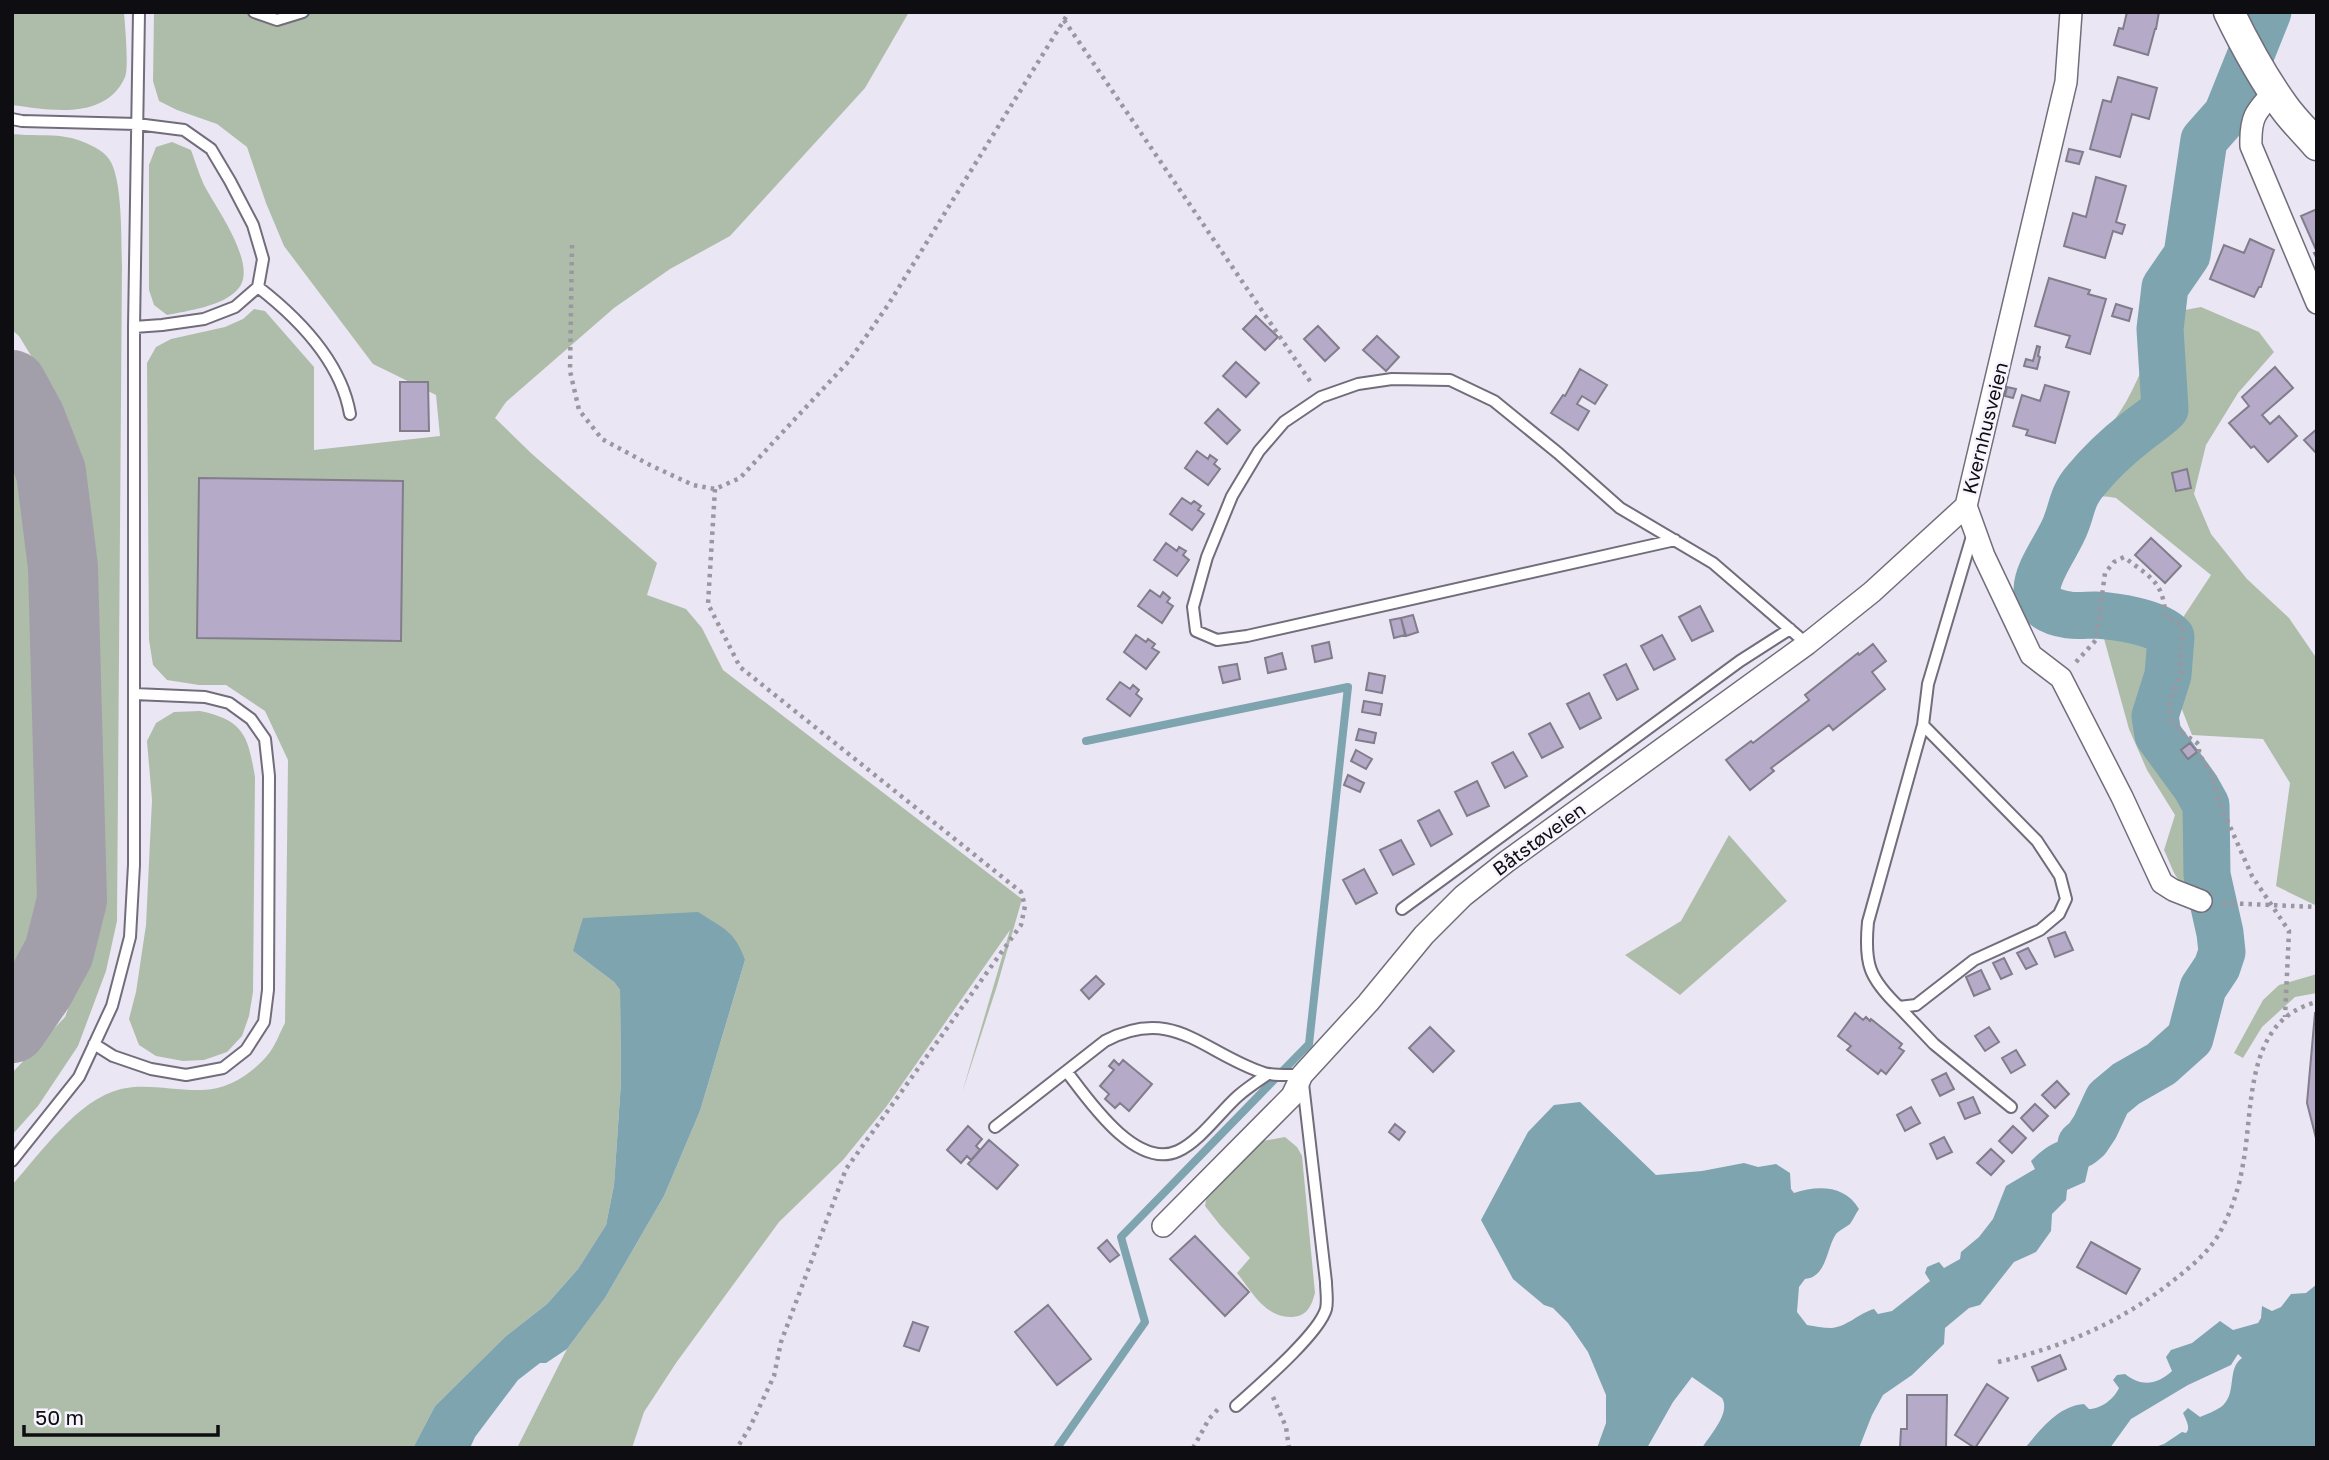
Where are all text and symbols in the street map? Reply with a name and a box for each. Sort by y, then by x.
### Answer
street label: Kvernhusveien [1957,360,2012,496]
street label: Båtstøveien [1488,797,1589,880]
scale bar [24,1394,219,1438]
text: 50 m [35,1404,84,1430]

